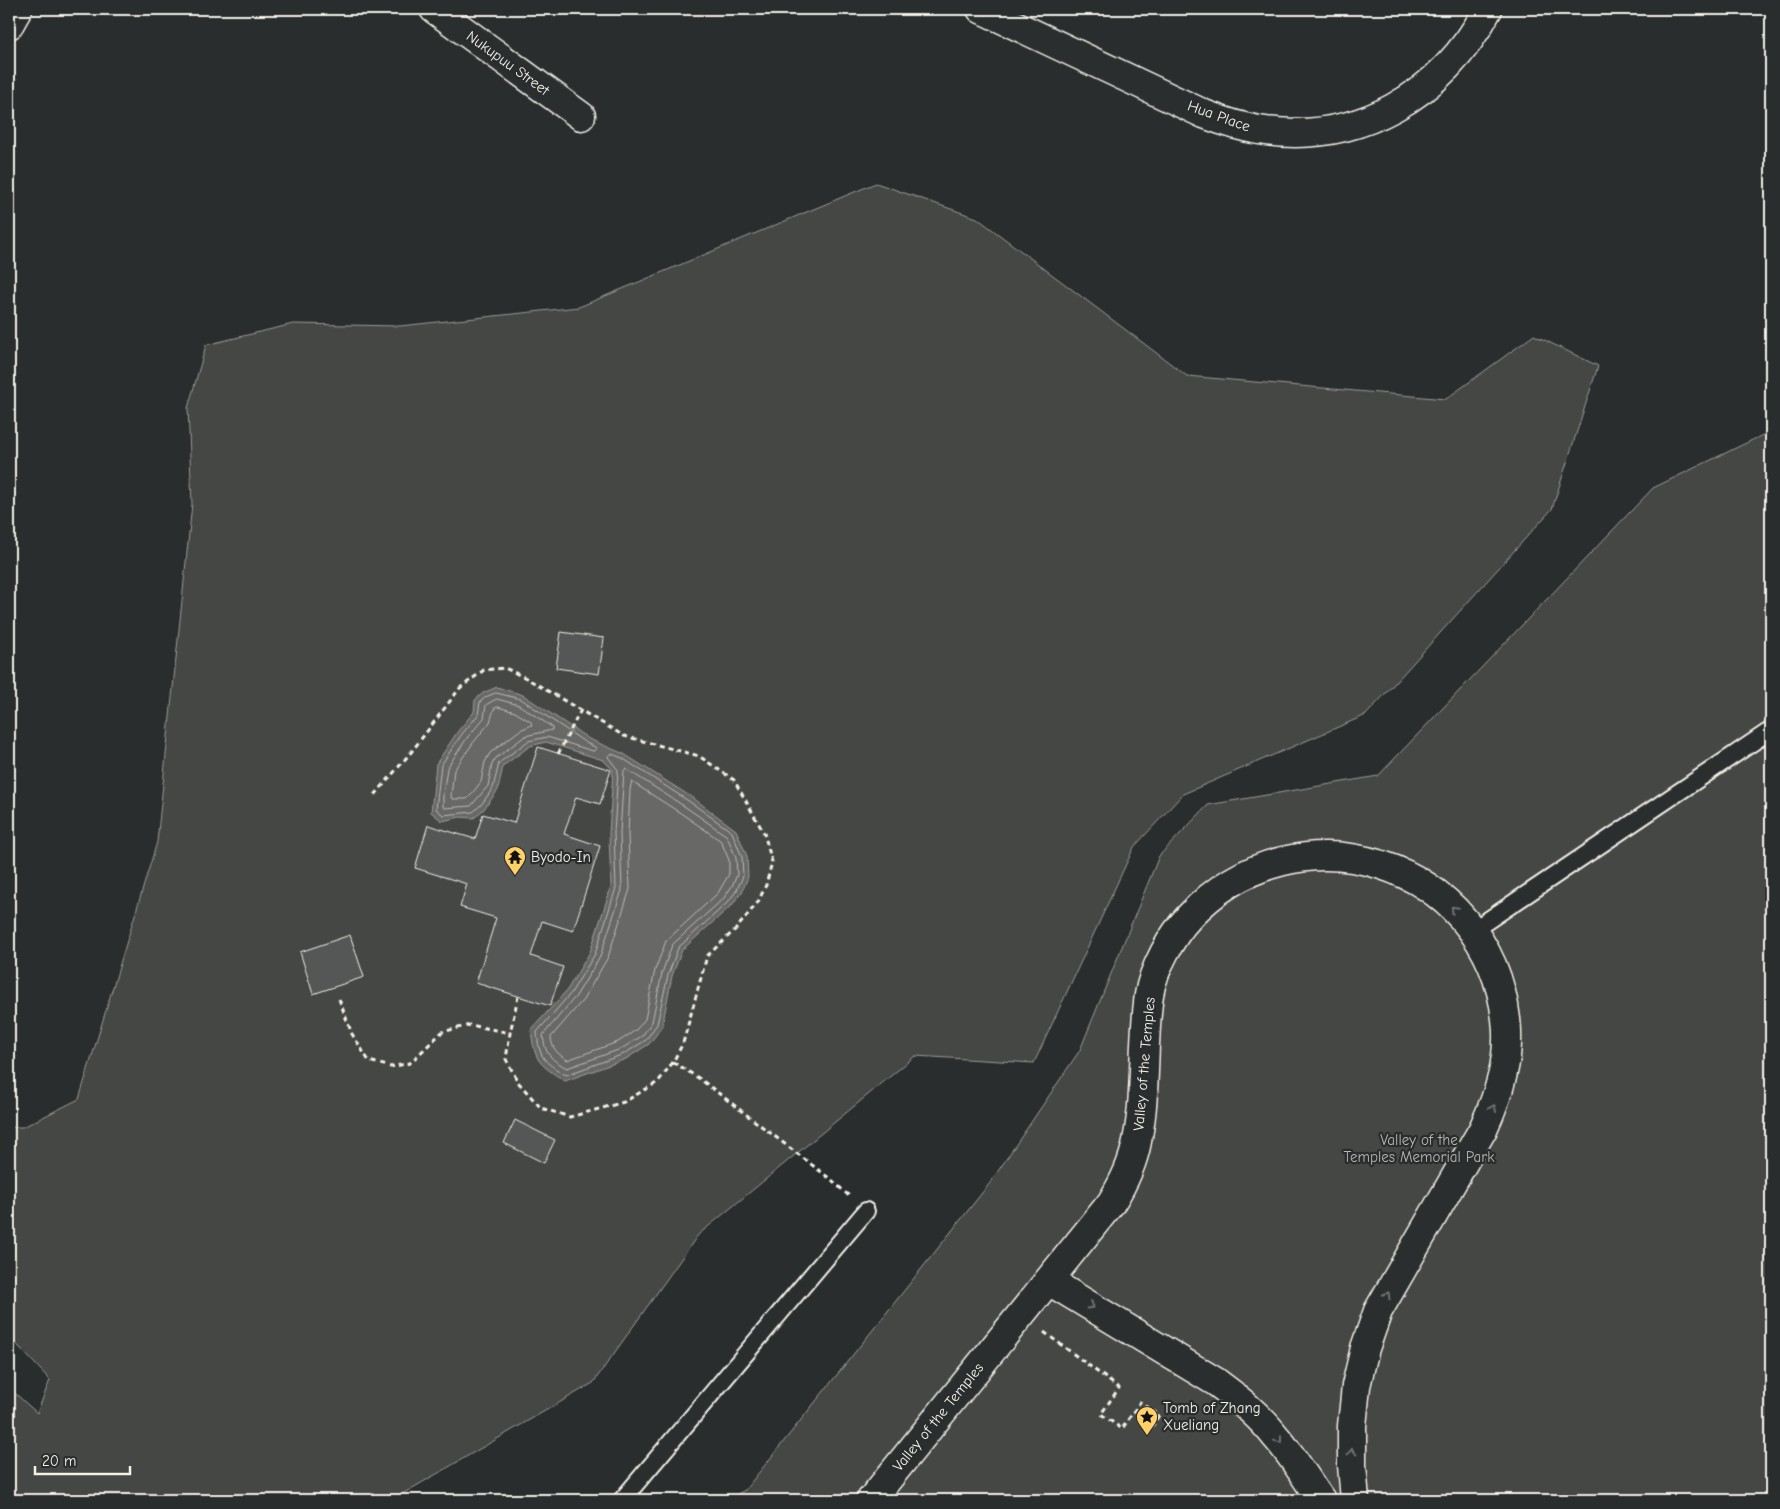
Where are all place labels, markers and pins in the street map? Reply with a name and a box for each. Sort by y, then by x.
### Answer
temple icon: Byodo-In [503,845,527,876]
place label: Byodo-In [531,848,591,866]
place label: Tomb of Zhang Xueliang [1163,1399,1261,1434]
place icon: Tomb of Zhang Xueliang [1135,1405,1159,1436]

